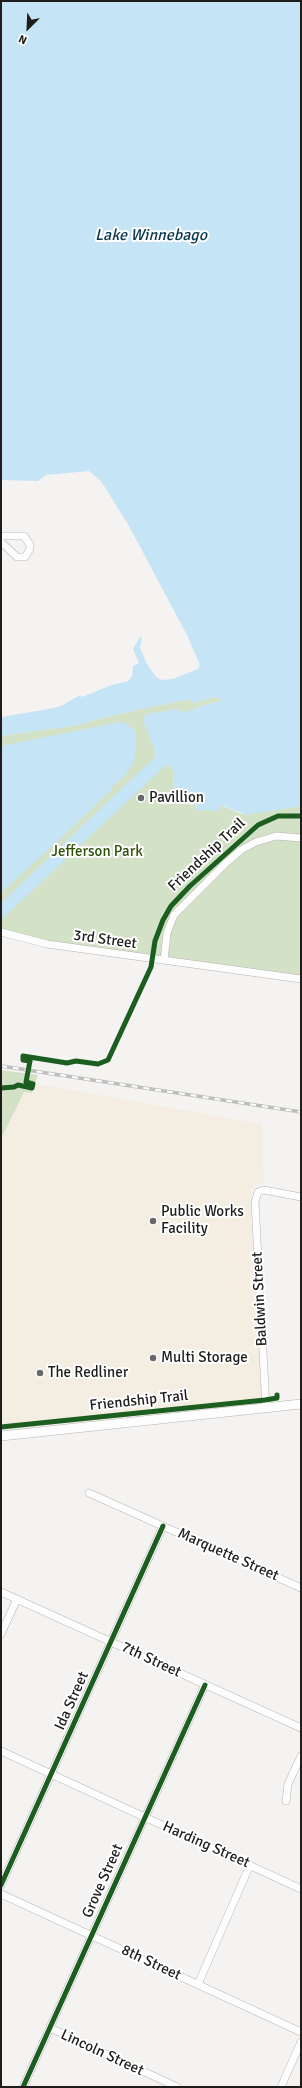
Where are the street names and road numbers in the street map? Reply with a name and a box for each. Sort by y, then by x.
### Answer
street label: Friendship Trail [165,815,249,895]
street label: 3rd Street [72,927,138,953]
street label: Baldwin Street [249,1251,271,1347]
street label: Friendship Trail [89,1387,189,1415]
street label: Marquette Street [175,1525,281,1585]
street label: 7th Street [118,1638,184,1682]
street label: Ida Street [51,1669,93,1733]
street label: Harding Street [160,1818,252,1872]
street label: Grove Street [79,1841,127,1921]
street label: 8th Street [118,1941,184,1985]
street label: Lincoln Street [58,2026,146,2080]

